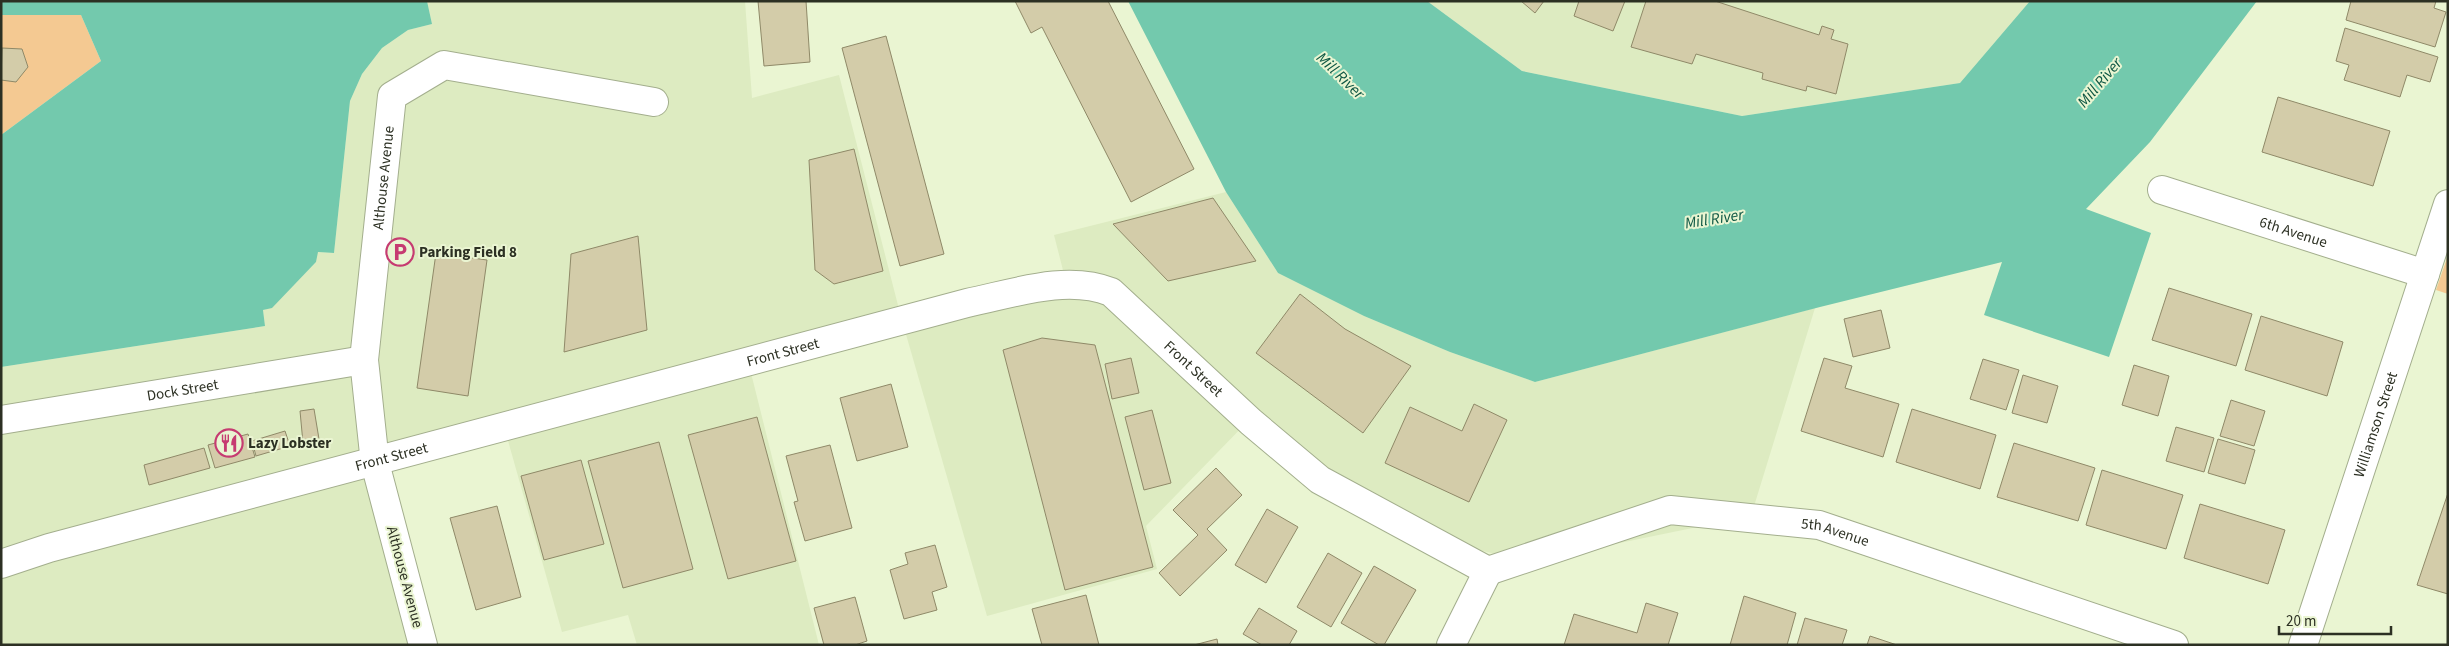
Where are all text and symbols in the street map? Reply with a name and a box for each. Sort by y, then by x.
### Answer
water label: Mill River [1311,47,1370,105]
water label: Mill River [2072,52,2128,112]
street label: Althouse Avenue [368,125,400,231]
water label: Mill River [1683,203,1747,234]
street label: 6th Avenue [2257,212,2330,253]
parking icon: Parking Field 8 [385,237,415,267]
place label: Parking Field 8 [419,242,517,263]
street label: Front Street [744,333,821,372]
street label: Front Street [1159,336,1228,402]
street label: Williamson Street [2349,369,2403,480]
street label: Dock Street [145,374,220,407]
restaurant icon: Lazy Lobster [214,428,244,458]
place label: Lazy Lobster [248,433,331,454]
street label: Front Street [353,437,430,477]
street label: 5th Avenue [1800,513,1872,552]
street label: Althouse Avenue [381,524,428,630]
scale bar [2279,604,2392,636]
text: 20 m [2286,611,2316,632]

